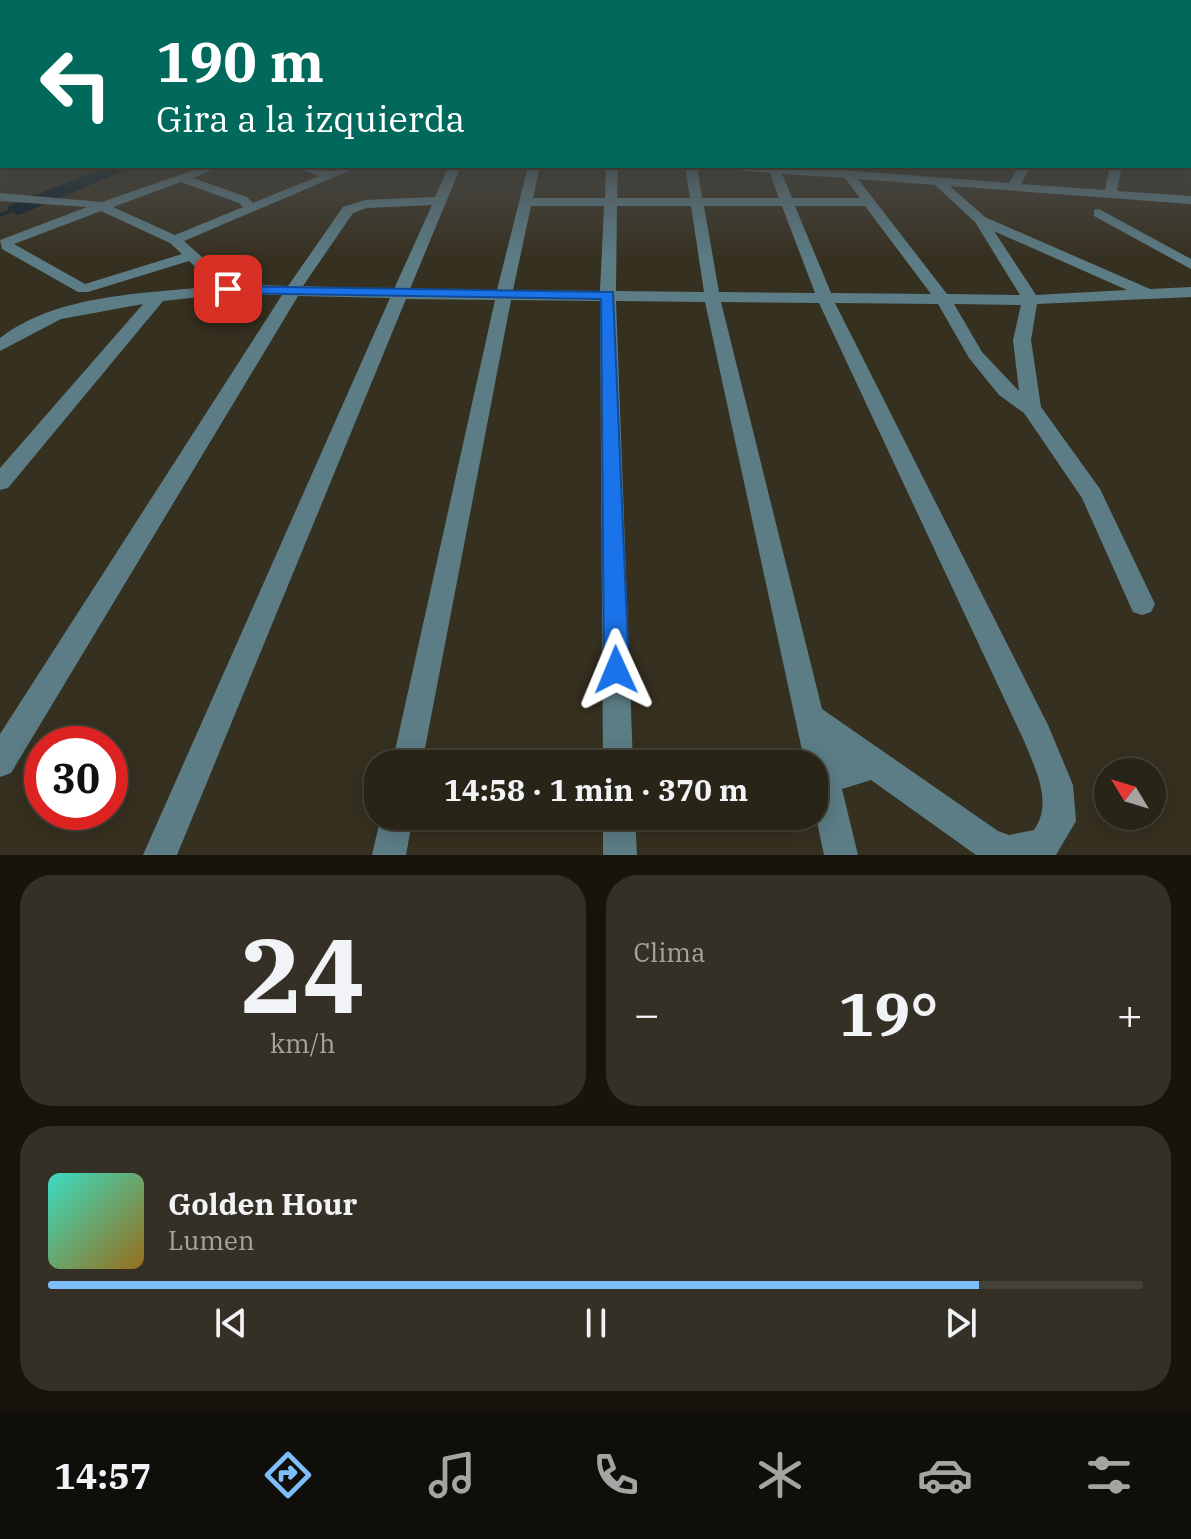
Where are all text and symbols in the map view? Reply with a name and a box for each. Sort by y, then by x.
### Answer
text: 190 m [156,25,324,97]
icon: left [24,32,128,136]
text: Gira a la izquierda [156,95,465,142]
pin [194,255,262,323]
icon: arrive [206,267,250,311]
position arrow [574,628,658,712]
speed limit sign: 30 [24,726,128,830]
north arrow [1094,758,1166,830]
map controls [1094,758,1166,830]
text: 14:58 · 1 min · 370 m [444,770,748,809]
text: 24 [240,906,365,1042]
text: Clima [634,935,705,969]
text: 19° [838,974,938,1053]
text: − [634,985,660,1042]
text: + [1117,985,1143,1042]
text: km/h [270,1026,336,1060]
text: Golden Hour [168,1184,357,1223]
text: Lumen [168,1223,255,1257]
icon: previous [209,1301,253,1345]
icon: pause [574,1301,618,1345]
icon: next [939,1301,983,1345]
icon: directions [260,1447,316,1503]
icon: music [424,1447,480,1503]
icon: phone [588,1447,644,1503]
icon: climate [752,1447,808,1503]
icon: car [917,1447,973,1503]
icon: filters [1081,1447,1137,1503]
text: 14:57 [54,1452,151,1499]

